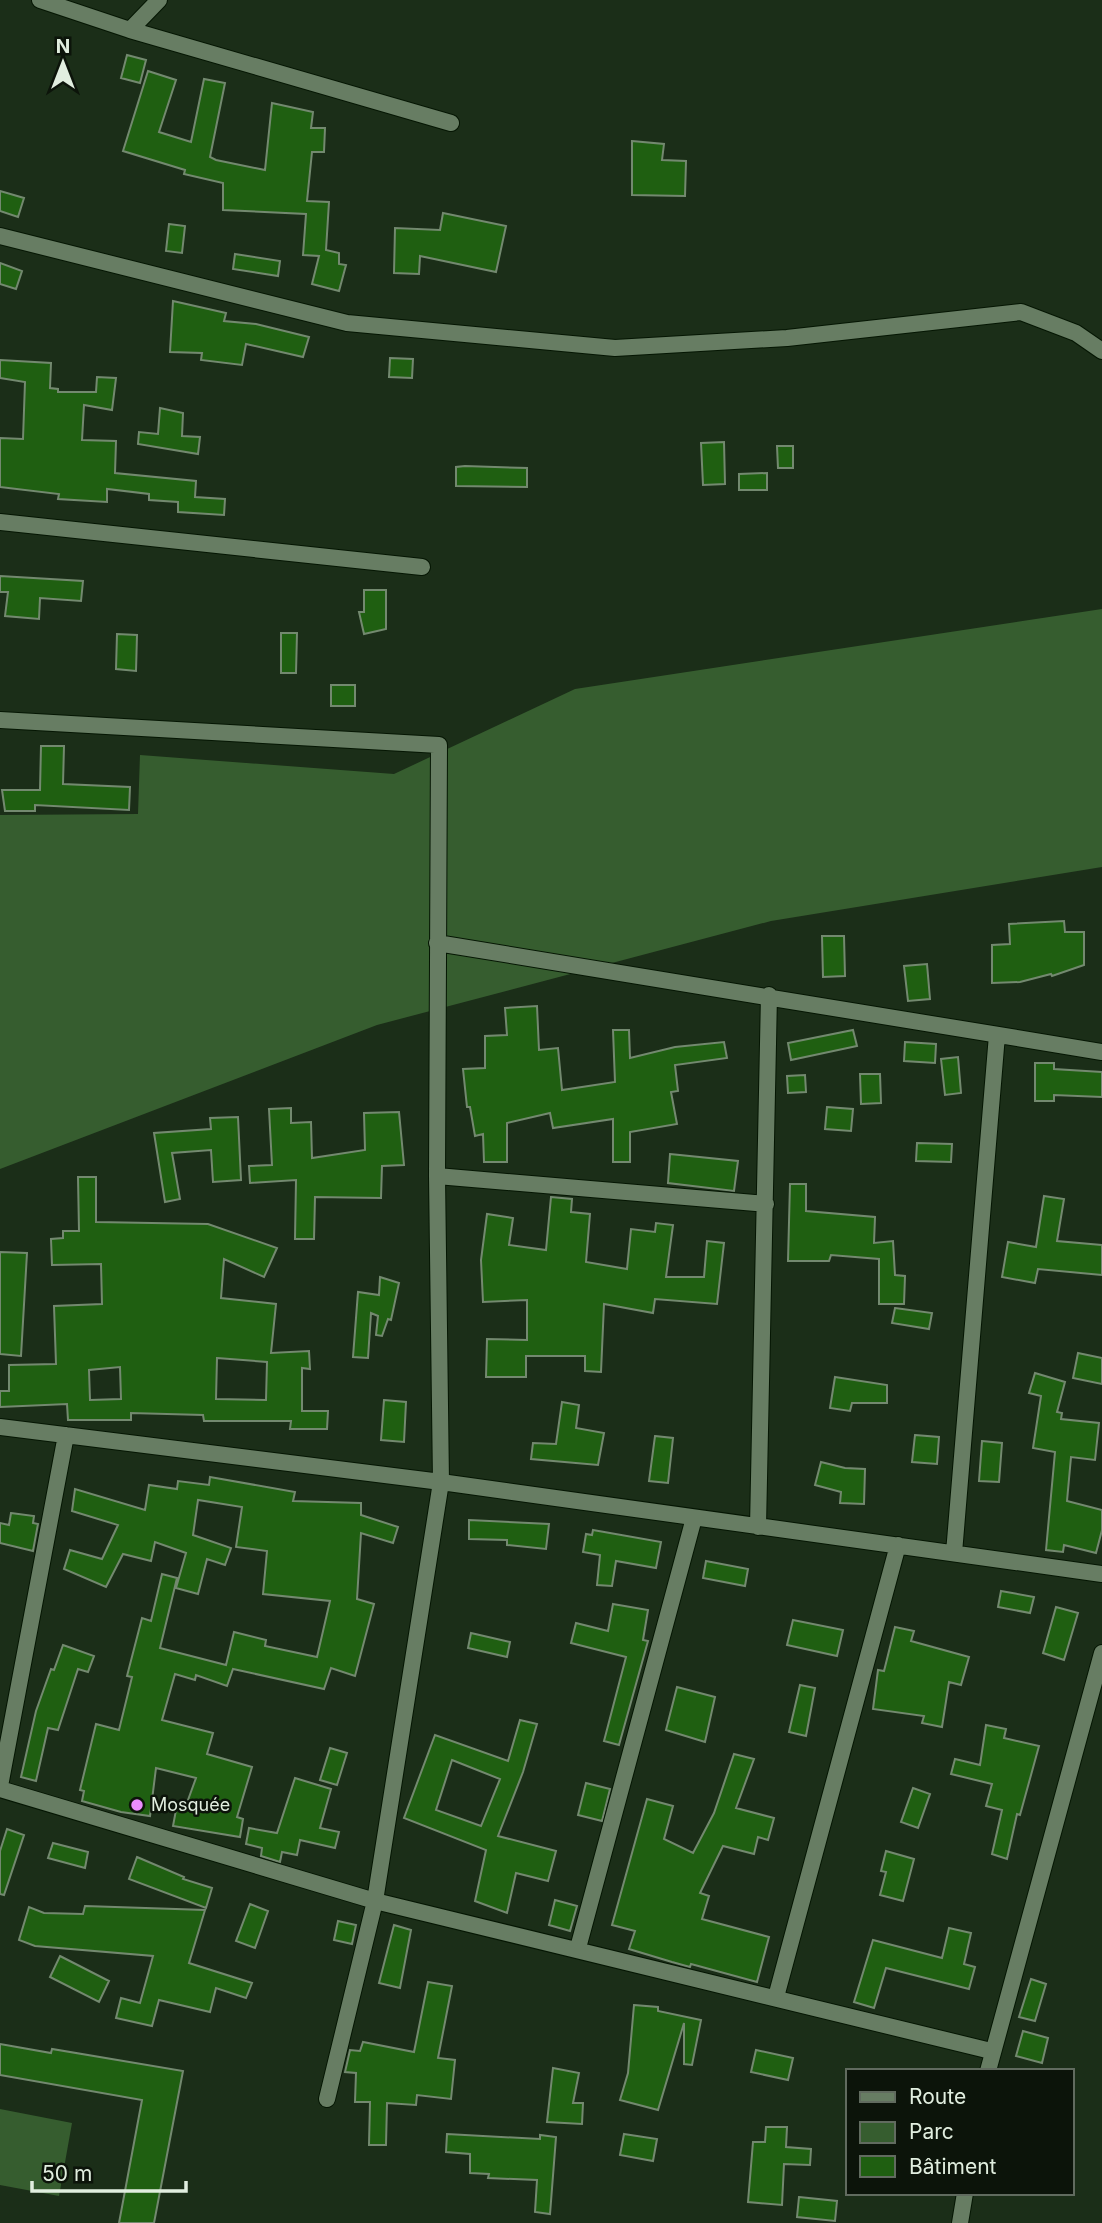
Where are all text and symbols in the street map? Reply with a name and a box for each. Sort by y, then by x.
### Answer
north arrow [28,28,98,98]
text: N [56,35,70,58]
place label: Mosquée [151,1794,230,1815]
marker: Mosquée [129,1797,145,1813]
legend [846,2069,1074,2195]
text: Route [909,2084,966,2109]
text: Parc [909,2119,954,2144]
scale bar [32,2150,186,2194]
text: Bâtiment [909,2154,997,2179]
text: 50 m [42,2161,92,2186]

